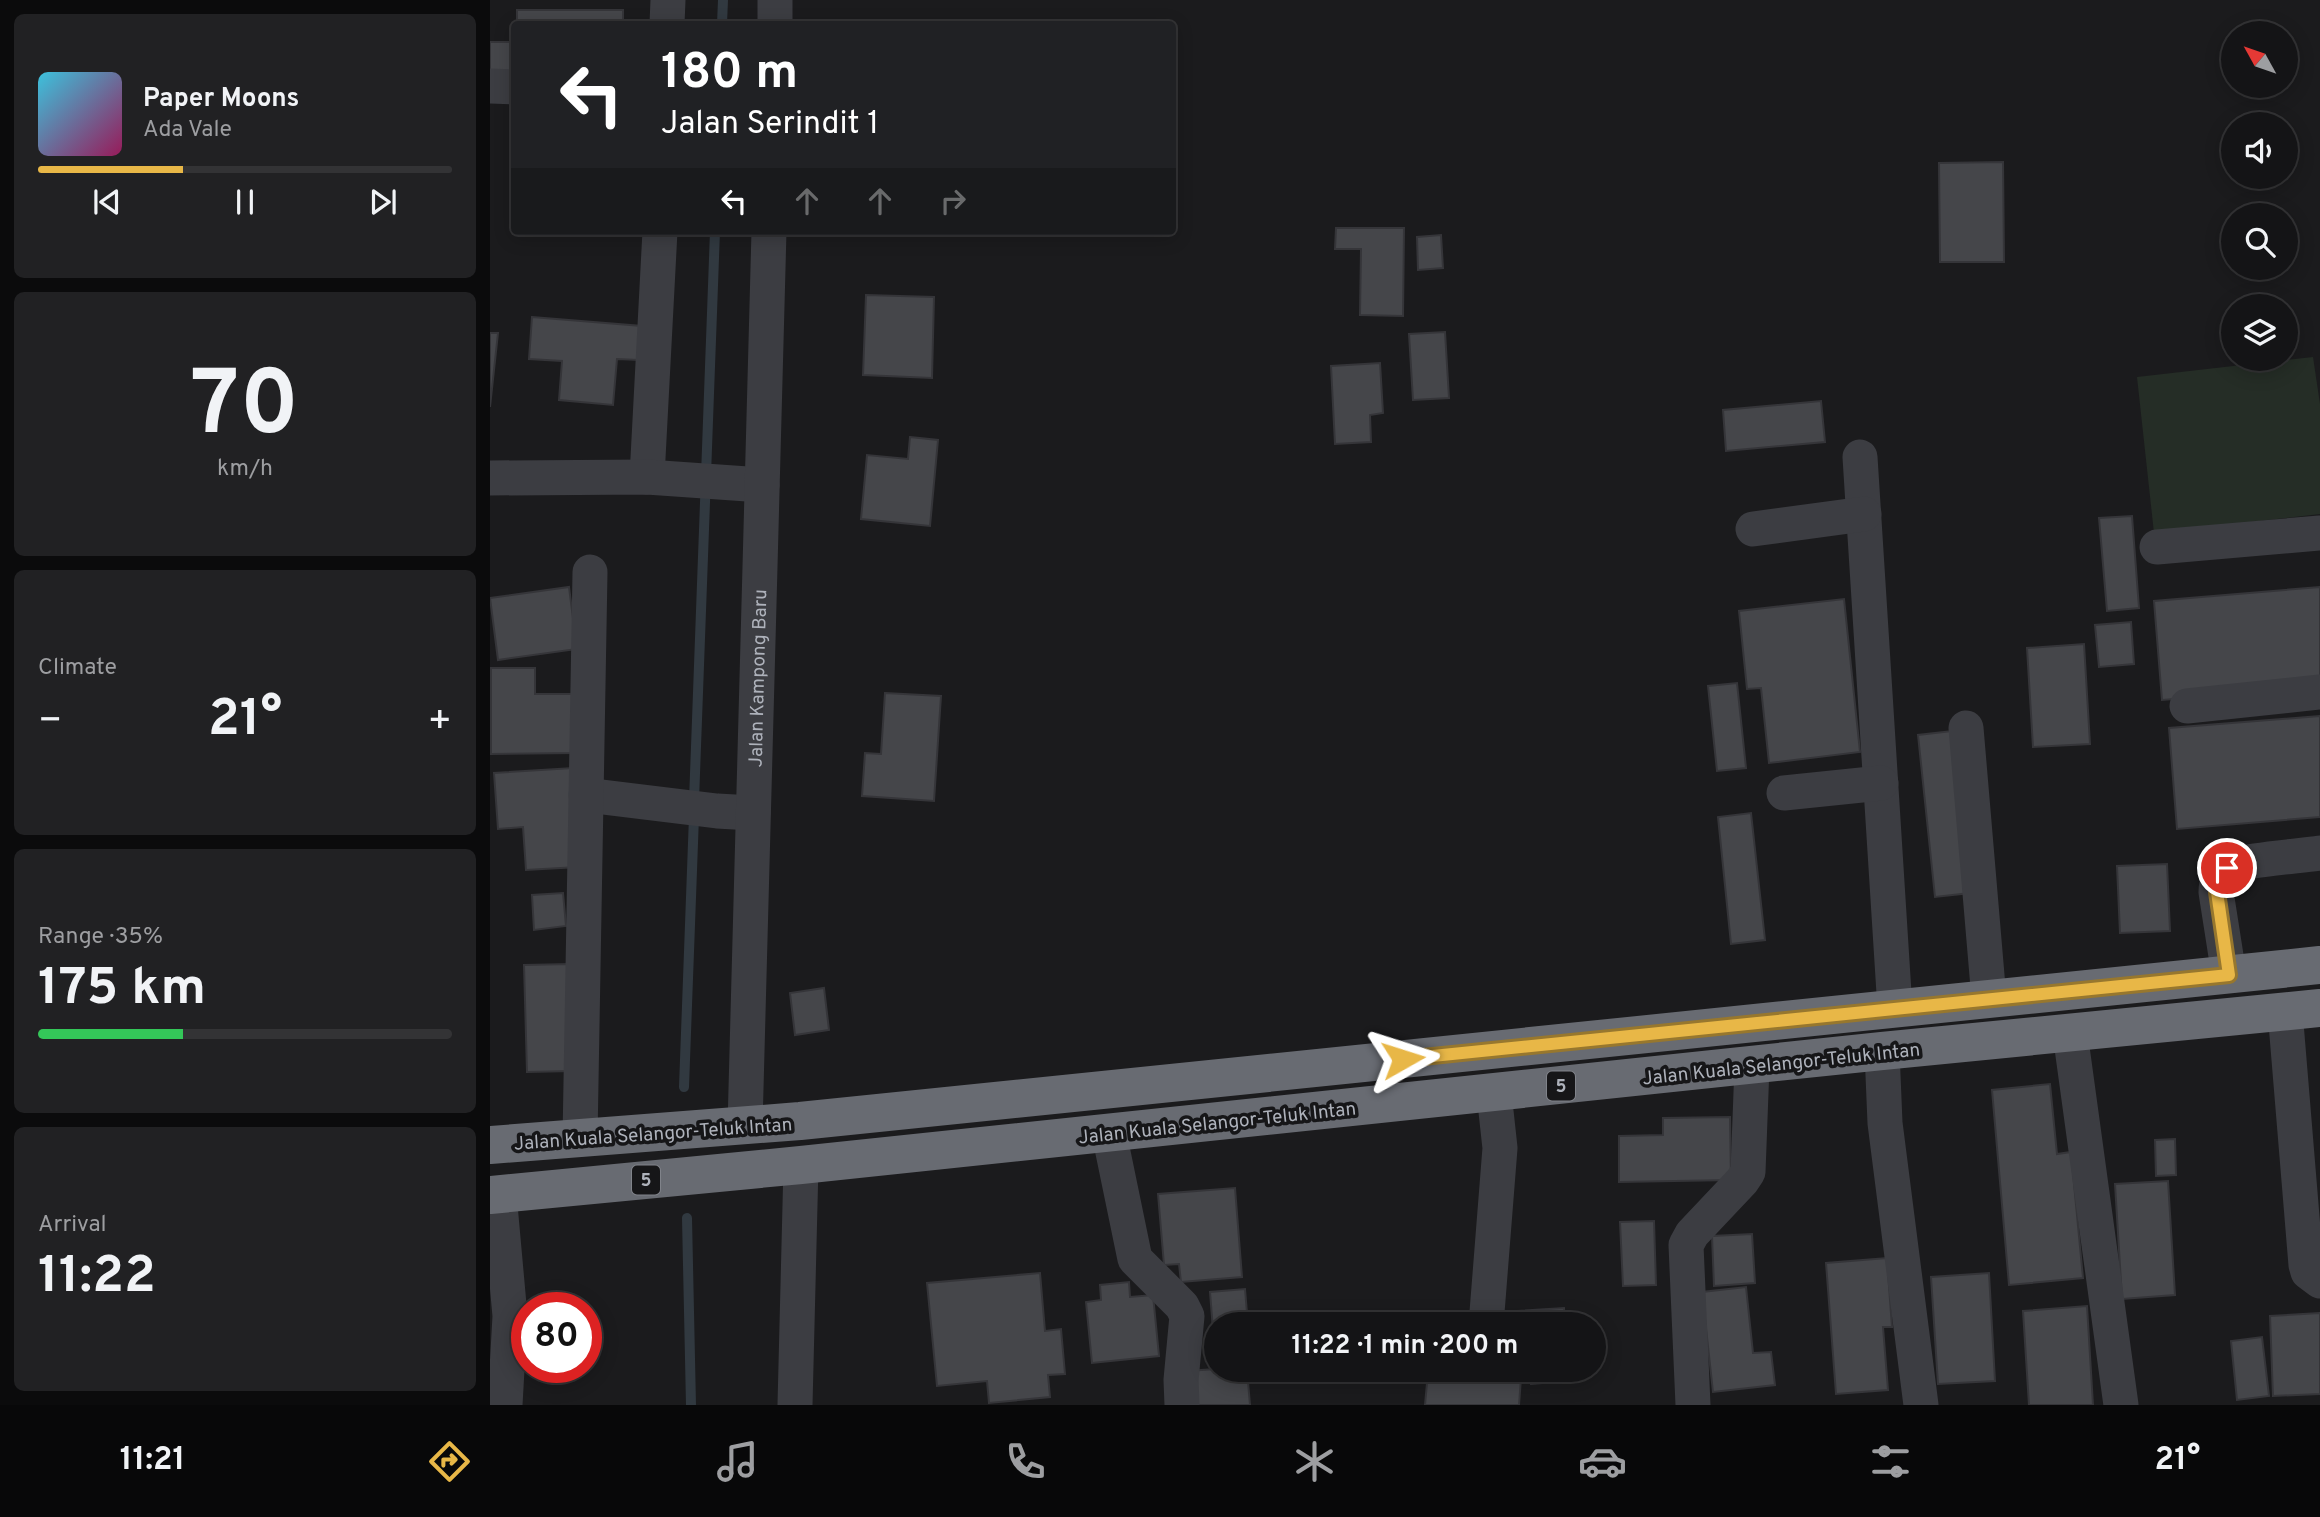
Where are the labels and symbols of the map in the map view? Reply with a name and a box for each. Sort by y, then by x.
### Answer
north arrow [2221,21,2298,98]
street label: Jalan Kampong Baru [745,589,773,768]
pin [2197,838,2257,898]
position arrow [1366,1022,1440,1096]
street label: Jalan Kuala Selangor-Teluk Intan [1641,1038,1921,1092]
road number: 5 [1547,1072,1575,1100]
street label: Jalan Kuala Selangor-Teluk Intan [1077,1097,1357,1151]
street label: Jalan Kuala Selangor-Teluk Intan [513,1113,793,1157]
road number: 5 [632,1166,660,1195]
speed limit sign: 80 [511,1292,602,1383]

